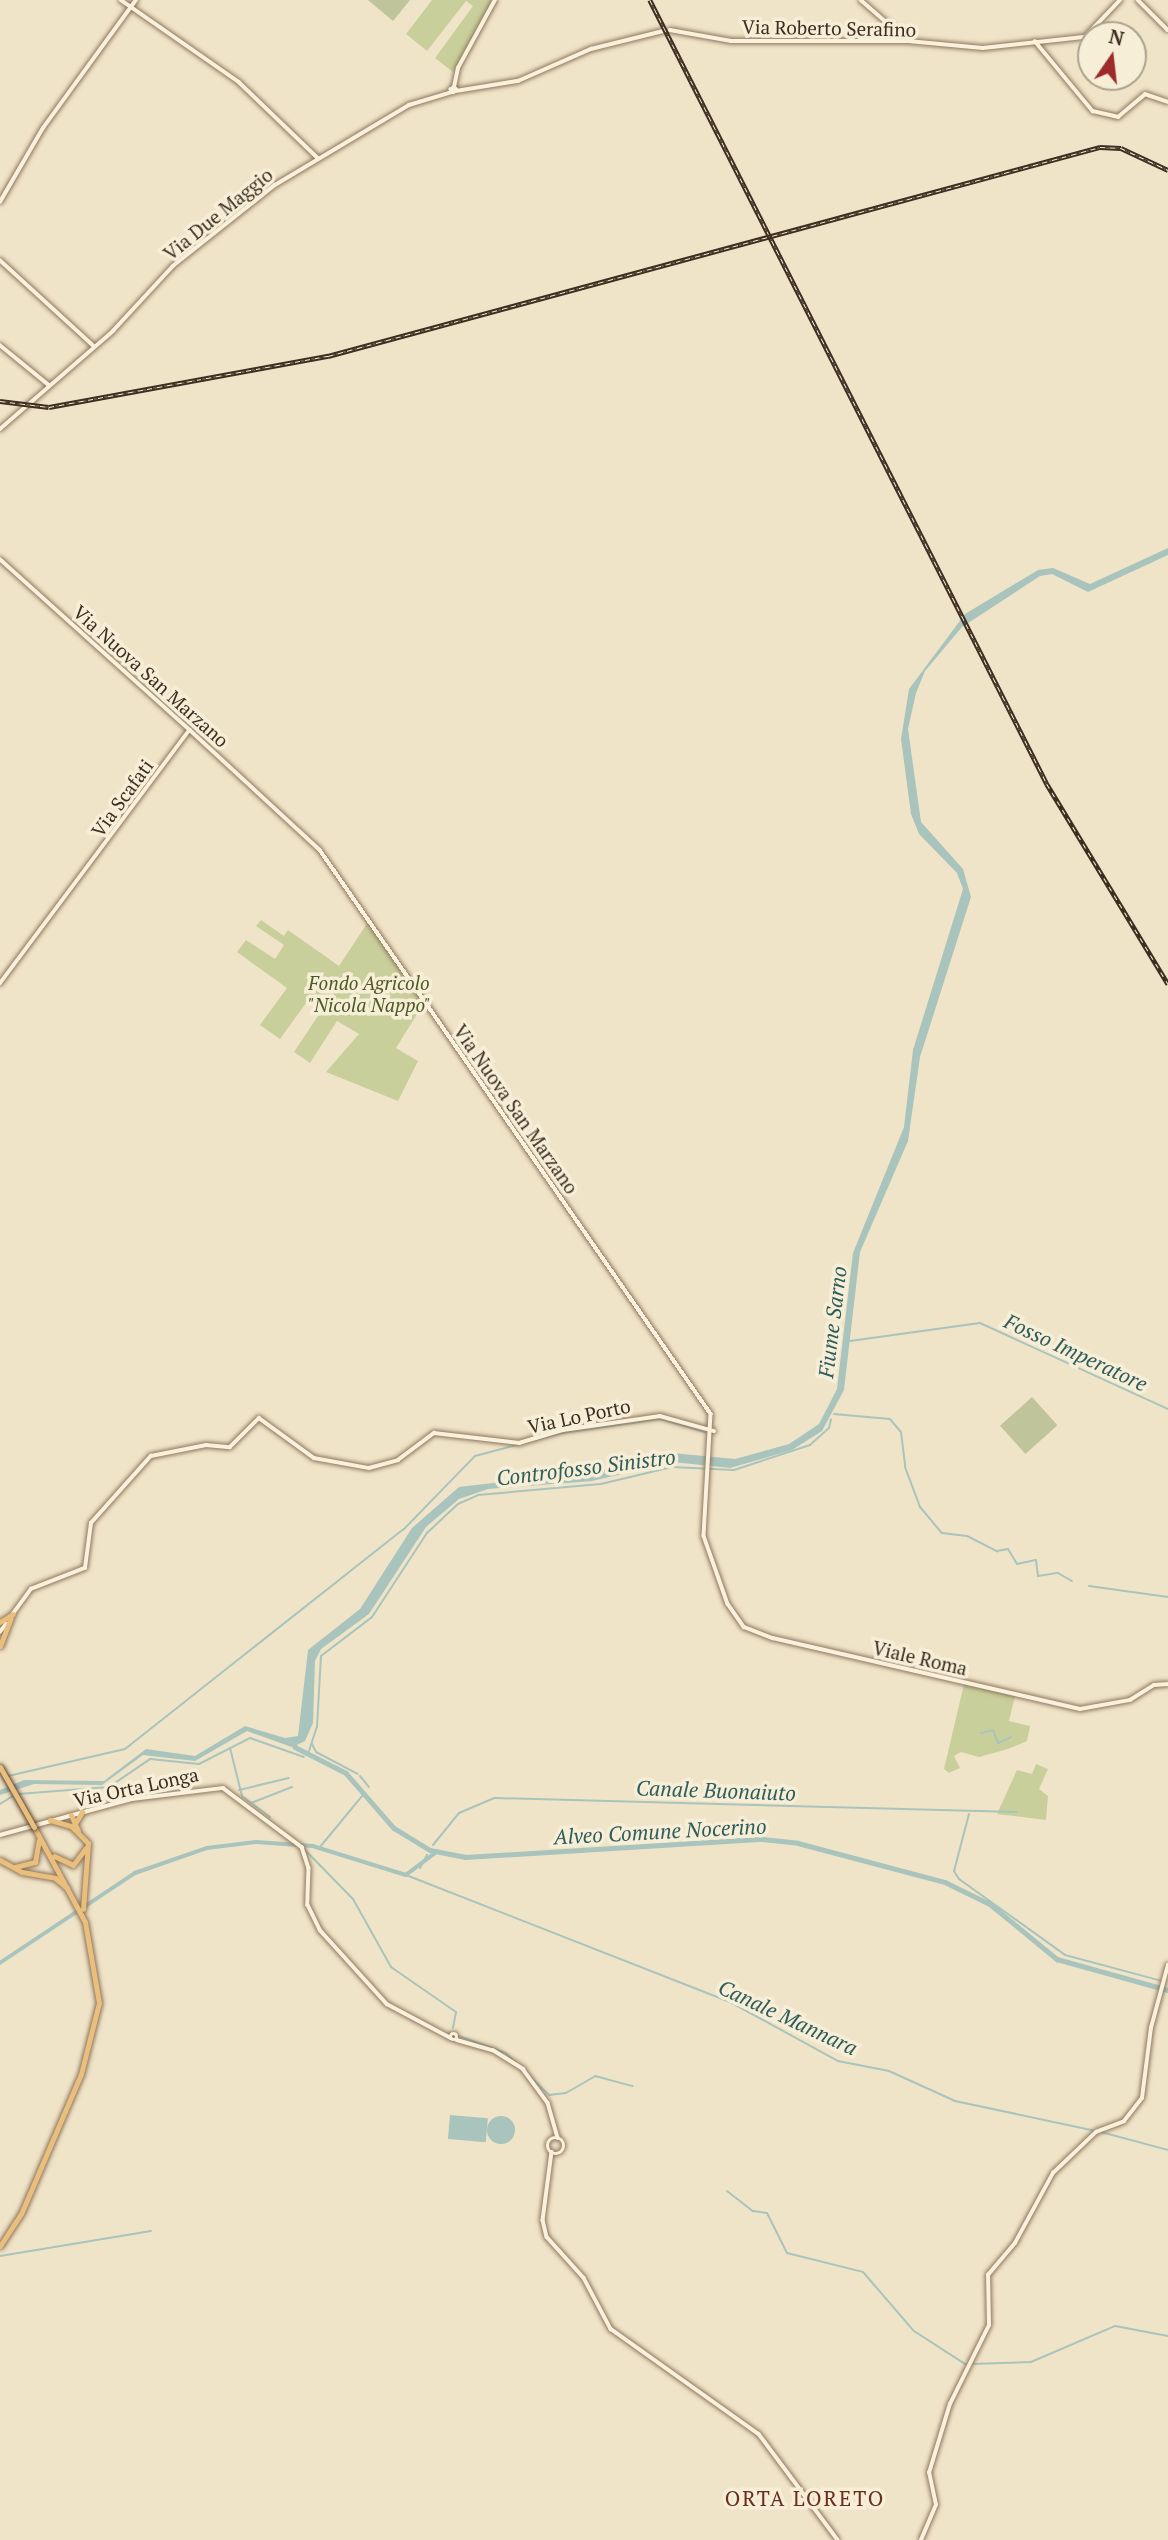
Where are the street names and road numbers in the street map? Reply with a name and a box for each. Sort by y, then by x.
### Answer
street label: Via Roberto Serafino [742,15,916,41]
street label: Via Due Maggio [159,163,277,265]
street label: Via Nuova San Marzano [69,600,233,752]
street label: Via Scafati [86,755,158,841]
street label: Via Nuova San Marzano [449,1020,583,1198]
street label: Via Lo Porto [525,1394,633,1438]
street label: Viale Roma [870,1636,970,1680]
street label: Via Orta Longa [71,1763,201,1811]

